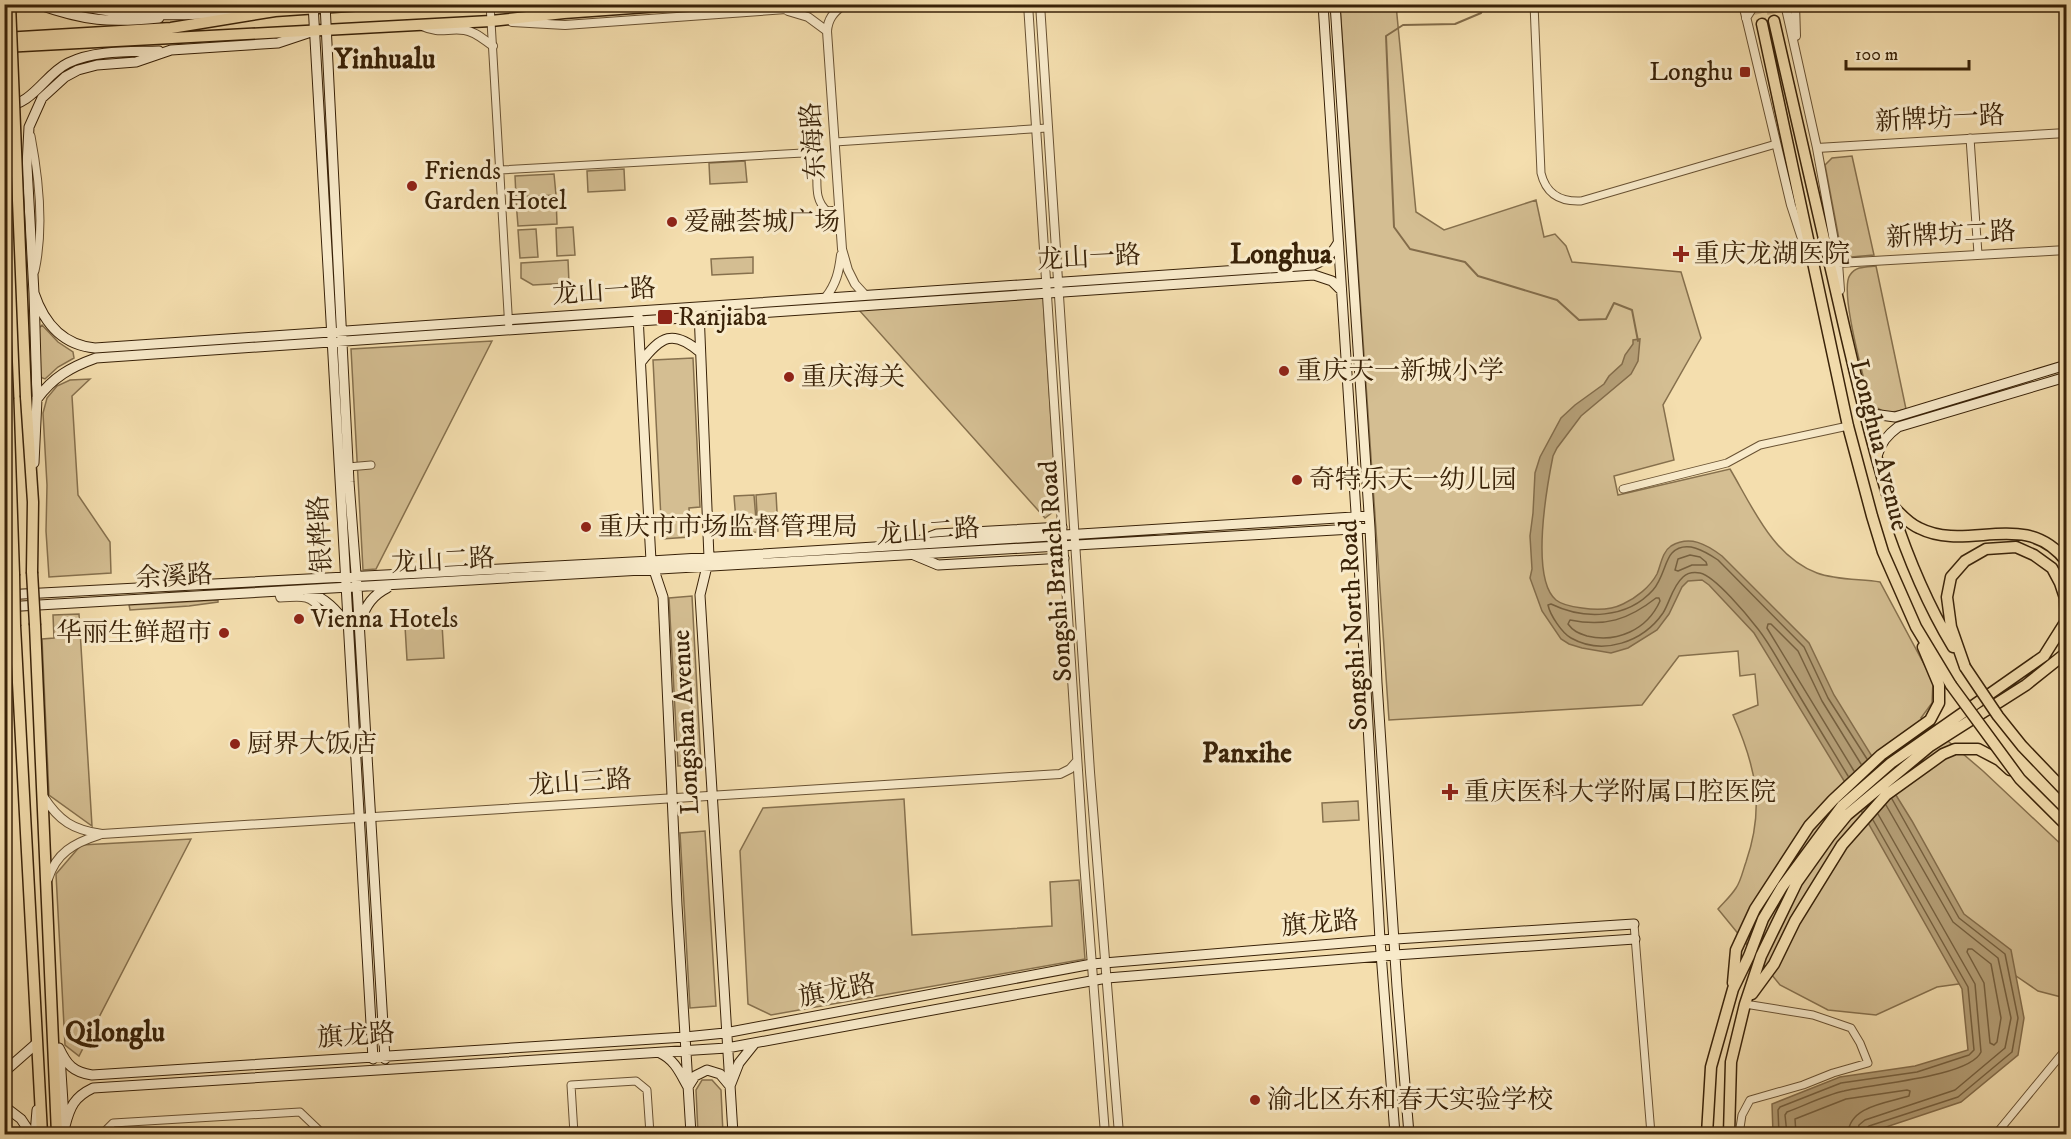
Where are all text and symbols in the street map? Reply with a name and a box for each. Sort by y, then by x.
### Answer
scale bar [1846,33,1969,71]
district label: Yinhualu [333,42,436,77]
text: 100 m [1855,44,1898,66]
place label: Longhu [1649,56,1733,89]
marker: Longhu [1738,65,1752,79]
street label: 新牌坊一路 [1874,99,2006,139]
street label: 东海路 [795,101,833,181]
place label: Friends Garden Hotel [424,155,567,218]
marker: Friends Garden Hotel [405,179,419,193]
place label: 爱融荟城广场 [684,206,840,239]
marker: 爱融荟城广场 [665,215,679,229]
street label: 新牌坊二路 [1885,215,2017,255]
district label: Longhua [1230,237,1333,272]
place label: 重庆龙湖医院 [1694,238,1850,271]
street label: 龙山一路 [1036,239,1142,277]
marker: 重庆龙湖医院 [1672,245,1690,263]
street label: 龙山一路 [551,272,657,312]
place label: Ranjiaba [678,301,767,334]
marker: Ranjiaba [656,308,674,326]
place label: 重庆天一新城小学 [1296,355,1504,388]
street label: Longhua Avenue [1842,356,1916,534]
place label: 重庆海关 [801,361,905,394]
marker: 重庆天一新城小学 [1277,364,1291,378]
marker: 重庆海关 [782,370,796,384]
street label: Songshi Branch Road [1032,459,1080,683]
place label: 奇特乐天一幼儿园 [1309,464,1517,497]
marker: 奇特乐天一幼儿园 [1290,473,1304,487]
street label: 银桦路 [302,494,340,574]
place label: 重庆市市场监督管理局 [598,511,858,544]
street label: 龙山二路 [875,512,981,552]
street label: Songshi North Road [1332,518,1376,731]
marker: 重庆市市场监督管理局 [579,520,593,534]
street label: 龙山二路 [390,542,496,580]
street label: 余溪路 [134,558,214,596]
place label: Vienna Hotels [310,603,458,636]
marker: Vienna Hotels [292,612,306,626]
place label: 华丽生鲜超市 [56,617,212,650]
marker: 华丽生鲜超市 [217,626,231,640]
street label: Longshan Avenue [665,629,707,815]
place label: 厨界大饭店 [247,728,377,761]
district label: Panxihe [1202,736,1292,771]
marker: 厨界大饭店 [228,737,242,751]
street label: 龙山三路 [527,763,633,803]
place label: 重庆医科大学附属口腔医院 [1464,776,1776,809]
marker: 重庆医科大学附属口腔医院 [1441,783,1459,801]
street label: 旗龙路 [1280,904,1360,944]
street label: 旗龙路 [796,967,878,1015]
district label: Qilonglu [65,1015,165,1050]
street label: 旗龙路 [316,1017,396,1055]
place label: 渝北区东和春天实验学校 [1267,1084,1553,1117]
marker: 渝北区东和春天实验学校 [1248,1093,1262,1107]

